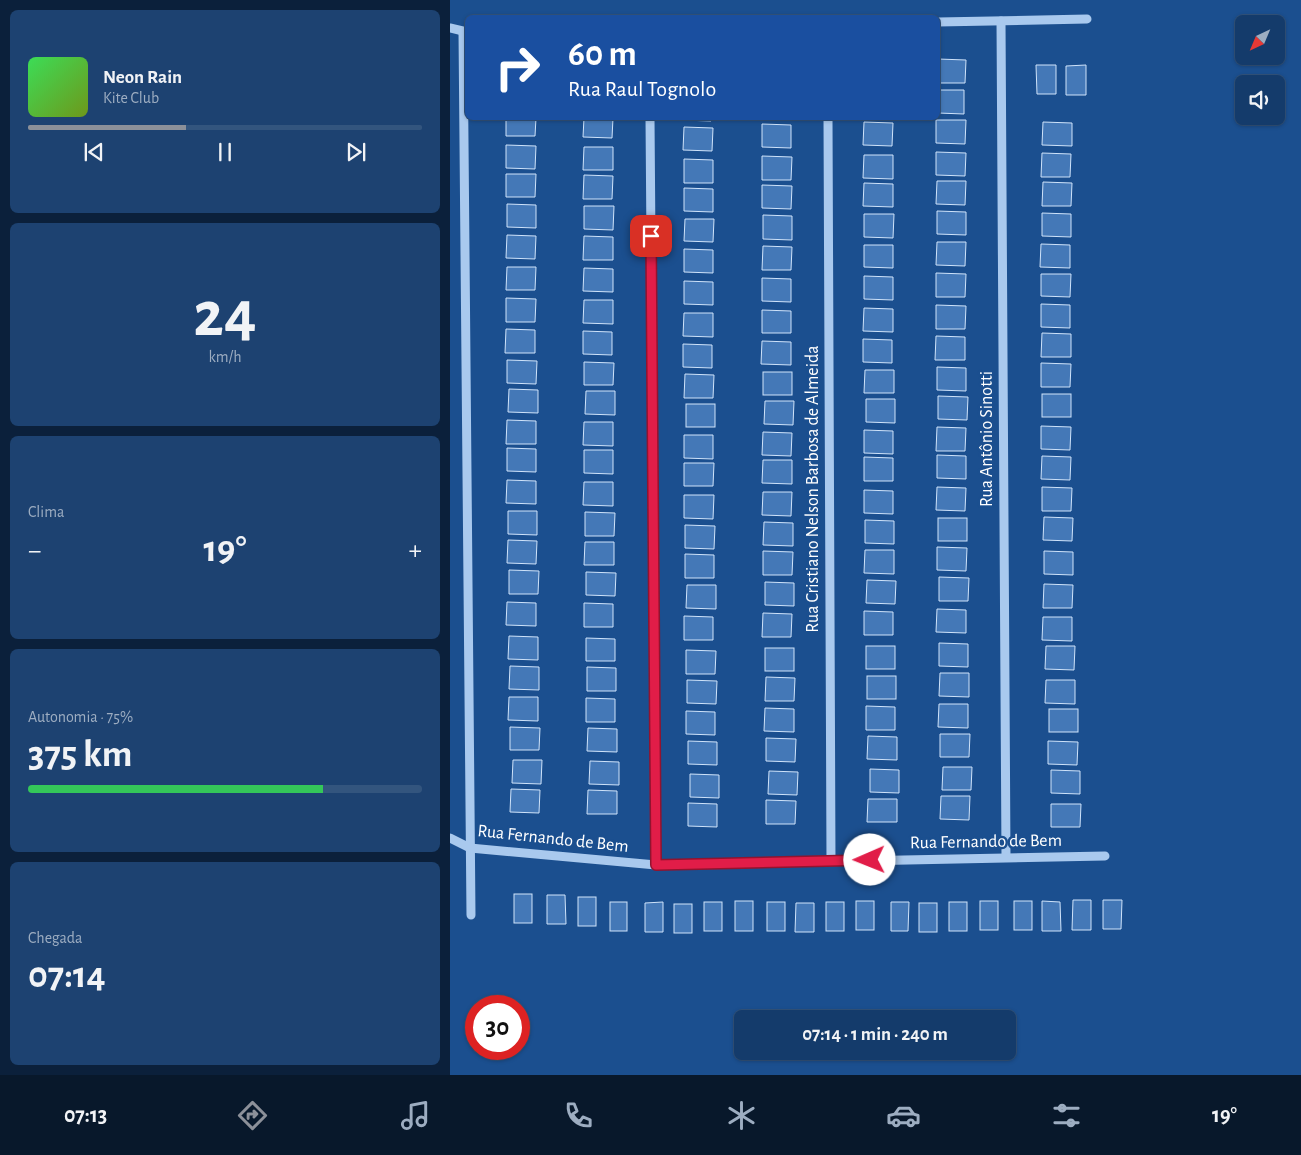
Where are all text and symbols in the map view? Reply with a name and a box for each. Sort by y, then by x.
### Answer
north arrow [1235,15,1285,65]
map controls [1235,15,1285,125]
icon: right [485,35,550,100]
text: 60 m [568,37,637,72]
text: Neon Rain [103,68,182,87]
button: sound [1235,75,1285,125]
text: Rua Raul Tognolo [568,78,716,100]
text: Kite Club [103,90,159,106]
icon: previous [80,138,108,166]
icon: pause [211,138,239,166]
icon: next [342,138,370,166]
pin [630,215,672,257]
icon: arrive [637,222,665,250]
text: 24 [193,283,257,348]
street label: Rua Cristiano Nelson Barbosa de Almeida [804,345,822,633]
text: km/h [208,349,242,365]
street label: Rua Antônio Sinotti [978,371,996,507]
text: Clima [28,504,64,520]
text: 19° [203,531,247,569]
text: − [28,537,41,565]
text: + [409,537,422,565]
text: Autonomia · 75% [28,709,133,725]
text: 375 km [28,736,132,774]
street label: Rua Fernando de Bem [476,822,630,856]
street label: Rua Fernando de Bem [910,832,1062,852]
position arrow [843,833,895,885]
text: Chegada [28,930,83,946]
text: 07:14 [28,957,106,995]
speed limit sign: 30 [465,995,530,1060]
text: 07:14 · 1 min · 240 m [802,1025,948,1044]
icon: directions [235,1098,270,1133]
icon: music [398,1098,433,1133]
icon: phone [561,1098,596,1133]
icon: climate [724,1098,759,1133]
icon: car [886,1098,921,1133]
icon: filters [1049,1098,1084,1133]
text: 07:13 [64,1104,107,1126]
text: 19° [1212,1104,1237,1126]

